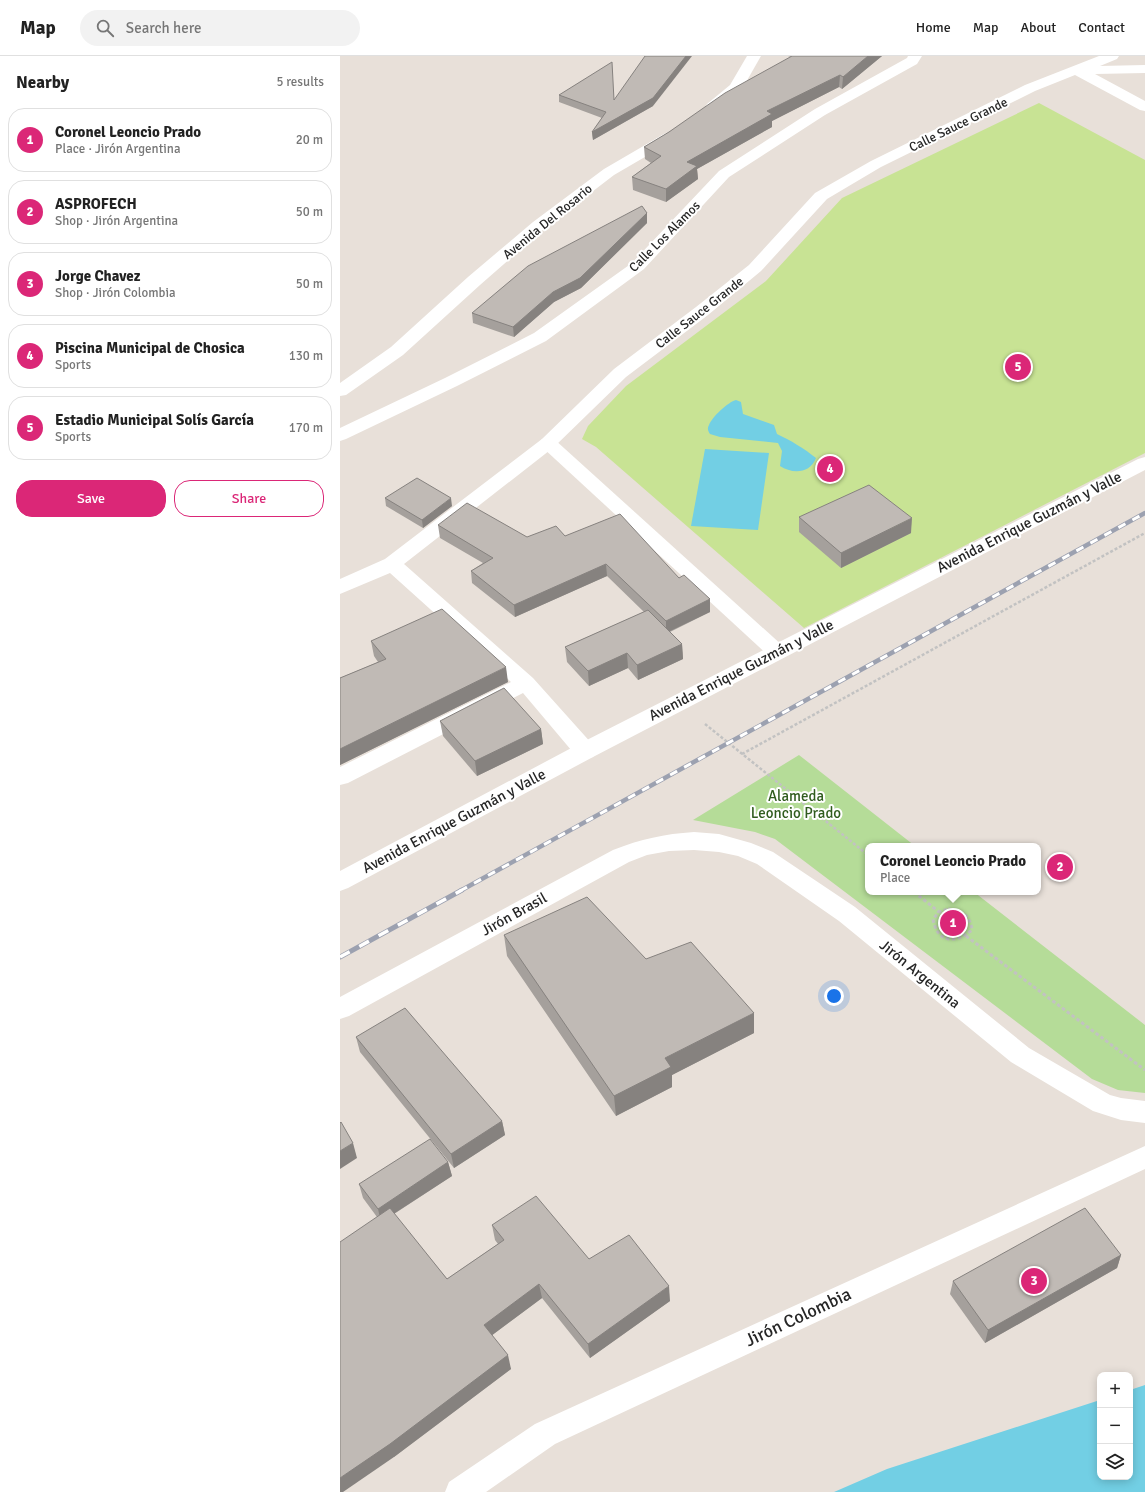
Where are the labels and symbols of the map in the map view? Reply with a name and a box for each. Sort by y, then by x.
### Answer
street label: Calle Sauce Grande [907,94,1010,156]
street label: Avenida Del Rosario [500,181,596,263]
street label: Calle Los Alamos [626,198,704,276]
street label: Calle Sauce Grande [652,273,747,352]
pin: 5 [1005,352,1031,382]
pin: 4 [817,454,843,484]
street label: Avenida Enrique Guzmán y Valle [934,467,1124,577]
street label: Avenida Enrique Guzmán y Valle [646,615,836,725]
street label: Avenida Enrique Guzmán y Valle [359,765,549,877]
park label: Alameda Leoncio Prado [751,787,841,822]
pin: 2 [1047,852,1073,882]
street label: Jirón Brasil [478,889,550,939]
pin: 1 [940,908,966,938]
street label: Jirón Argentina [876,936,964,1012]
your location [824,986,844,1006]
pin: 3 [1021,1266,1047,1296]
street label: Jirón Colombia [741,1283,855,1351]

